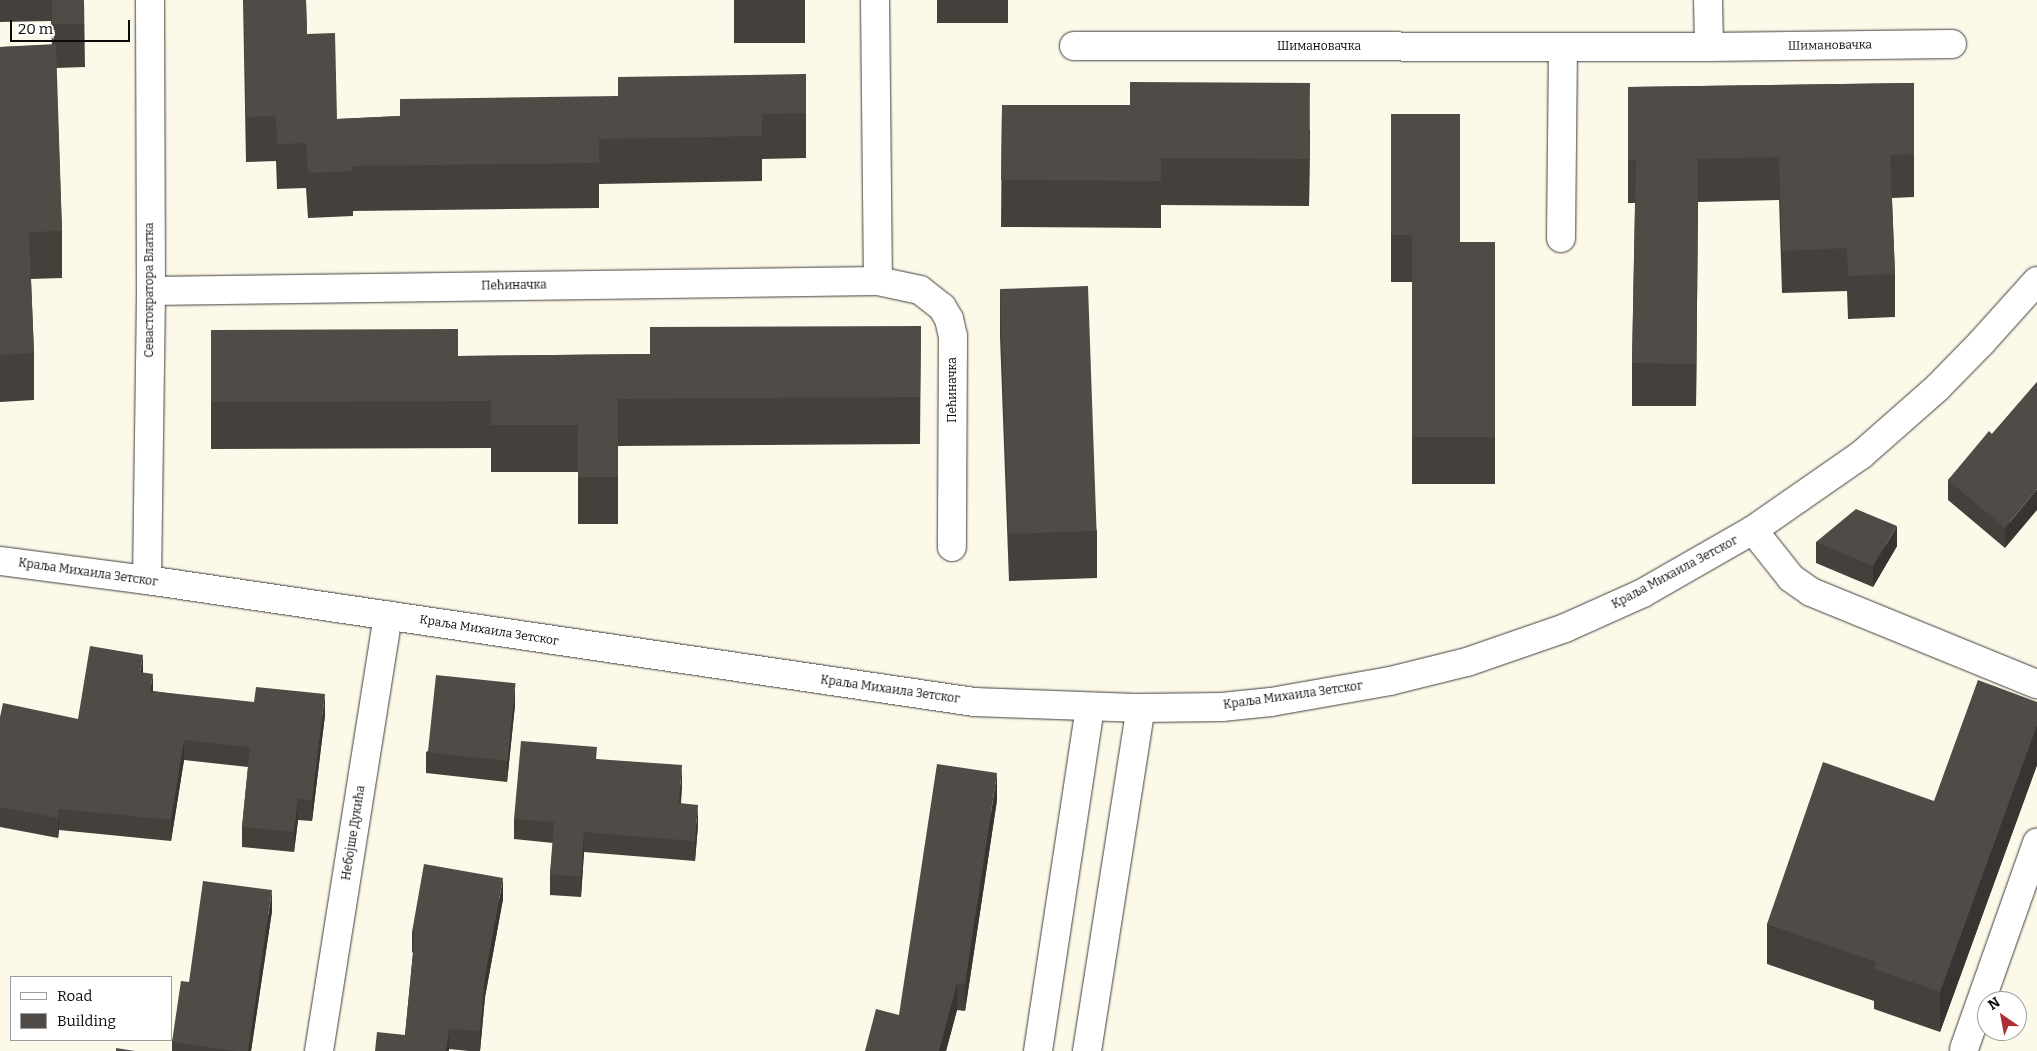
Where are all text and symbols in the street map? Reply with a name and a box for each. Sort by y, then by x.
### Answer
scale bar [12,10,132,42]
text: 20 m [18,20,53,38]
street label: Шимановачка [1788,38,1872,54]
street label: Шимановачка [1277,40,1361,54]
street label: Севастократора Влатка [143,222,157,358]
street label: Пећиначка [481,278,547,294]
street label: Пећиначка [946,357,960,423]
street label: Краља Михаила Зетског [1610,534,1740,612]
street label: Краља Михаила Зетског [17,556,159,590]
street label: Краља Михаила Зетског [418,613,560,649]
street label: Краља Михаила Зетског [819,673,961,707]
street label: Краља Михаила Зетског [1222,679,1364,713]
street label: Небојше Дукића [339,784,369,882]
legend [10,976,172,1041]
text: Road [57,987,92,1005]
north arrow [1977,991,2027,1041]
text: N [1985,994,2003,1014]
text: Building [57,1012,116,1030]

